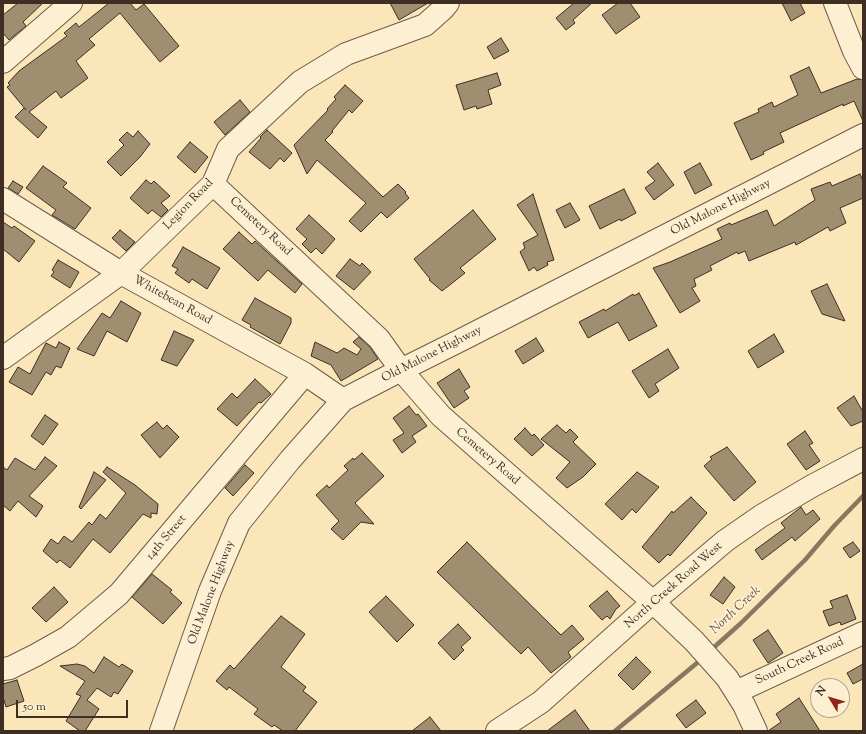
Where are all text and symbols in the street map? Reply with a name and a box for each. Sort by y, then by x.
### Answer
street label: Legion Road [161,177,217,233]
street label: Old Malone Highway [669,177,773,239]
street label: Cemetery Road [226,194,294,260]
street label: Whitebean Road [130,273,214,329]
street label: Old Malone Highway [380,324,484,386]
street label: Cemetery Road [452,425,522,489]
street label: 14th Street [144,512,190,564]
street label: Old Malone Highway [186,539,238,647]
street label: North Creek Road West [622,540,726,632]
water label: North Creek [708,584,764,638]
street label: South Creek Road [754,635,846,689]
north arrow [810,678,850,718]
text: N [812,683,830,700]
scale bar [18,692,130,718]
text: 50 m [23,698,46,716]

